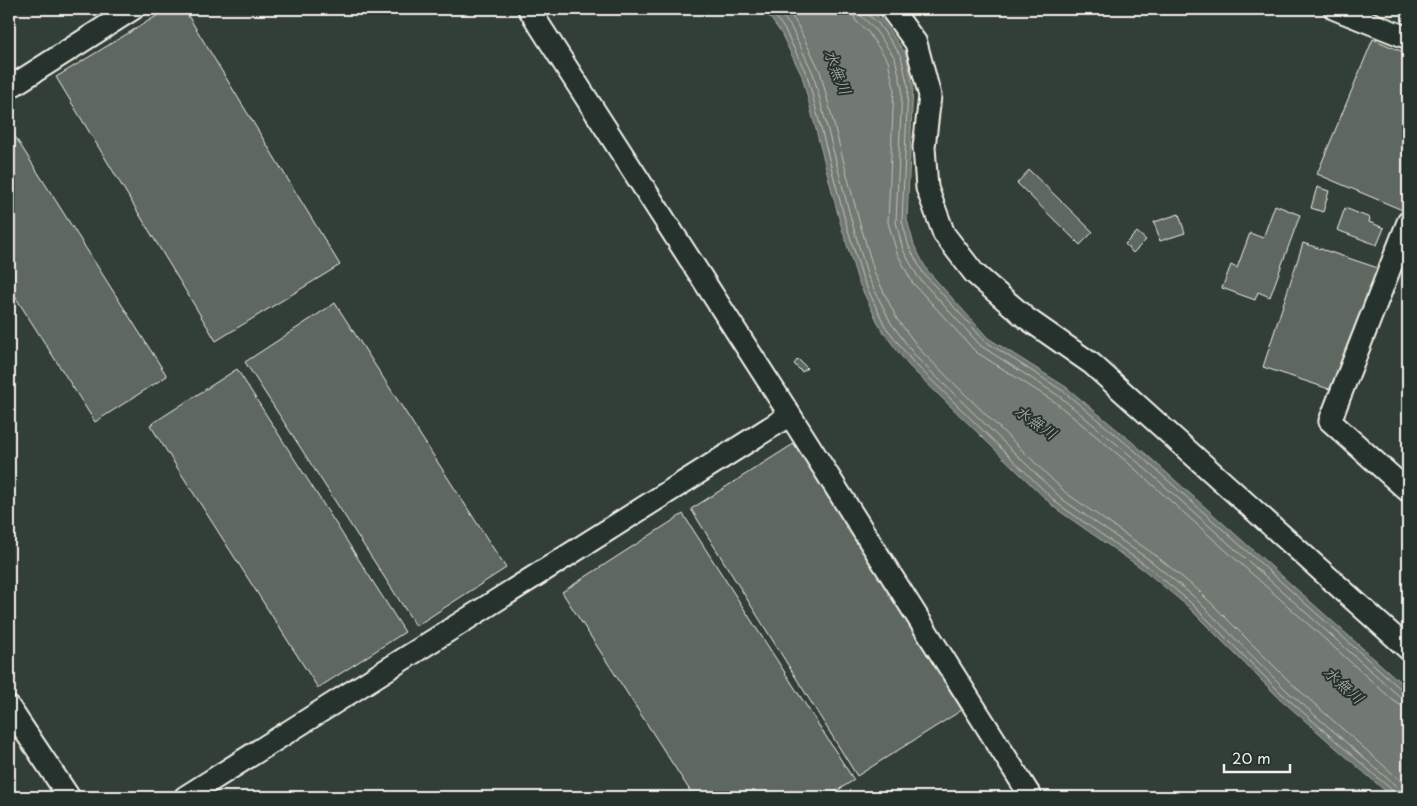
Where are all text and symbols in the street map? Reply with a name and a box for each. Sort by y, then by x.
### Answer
water label: 水無川 [819,45,859,98]
water label: 水無川 [1010,398,1063,445]
water label: 水無川 [1319,659,1371,709]
scale bar [1224,741,1291,773]
text: 20 m [1232,746,1271,769]

